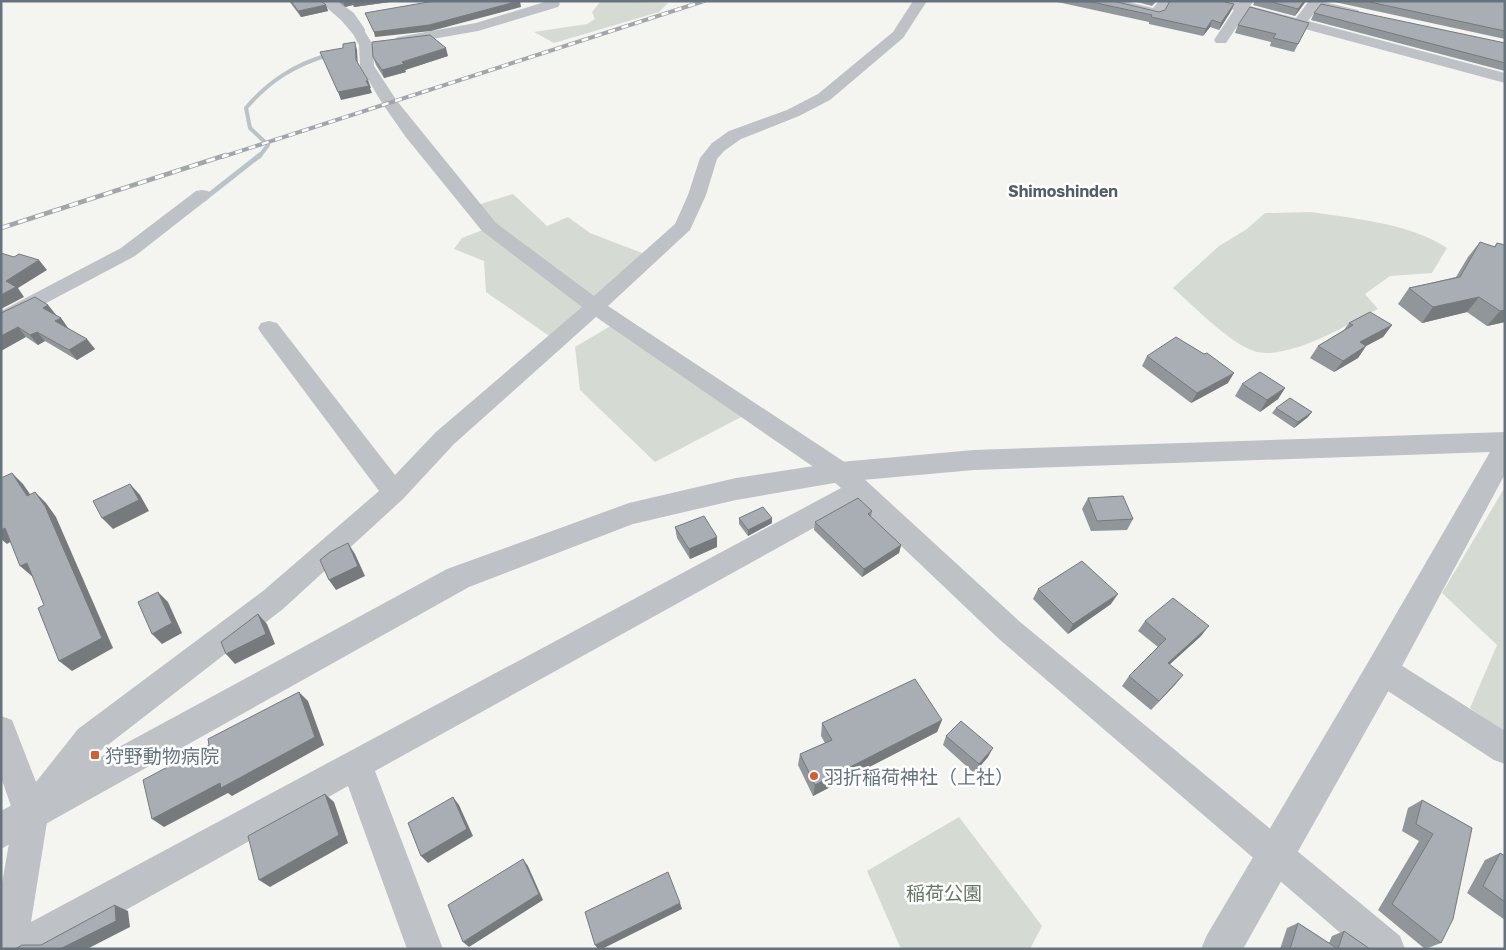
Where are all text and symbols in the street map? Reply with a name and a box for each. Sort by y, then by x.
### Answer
district label: Shimoshinden [1008,181,1118,201]
place label: 狩野動物病院 [105,744,219,767]
marker: 狩野動物病院 [89,749,101,761]
place label: 羽折稲荷神社（上社） [824,765,1014,788]
marker: 羽折稲荷神社（上社） [808,770,820,782]
park label: 稲荷公園 [906,881,982,904]

